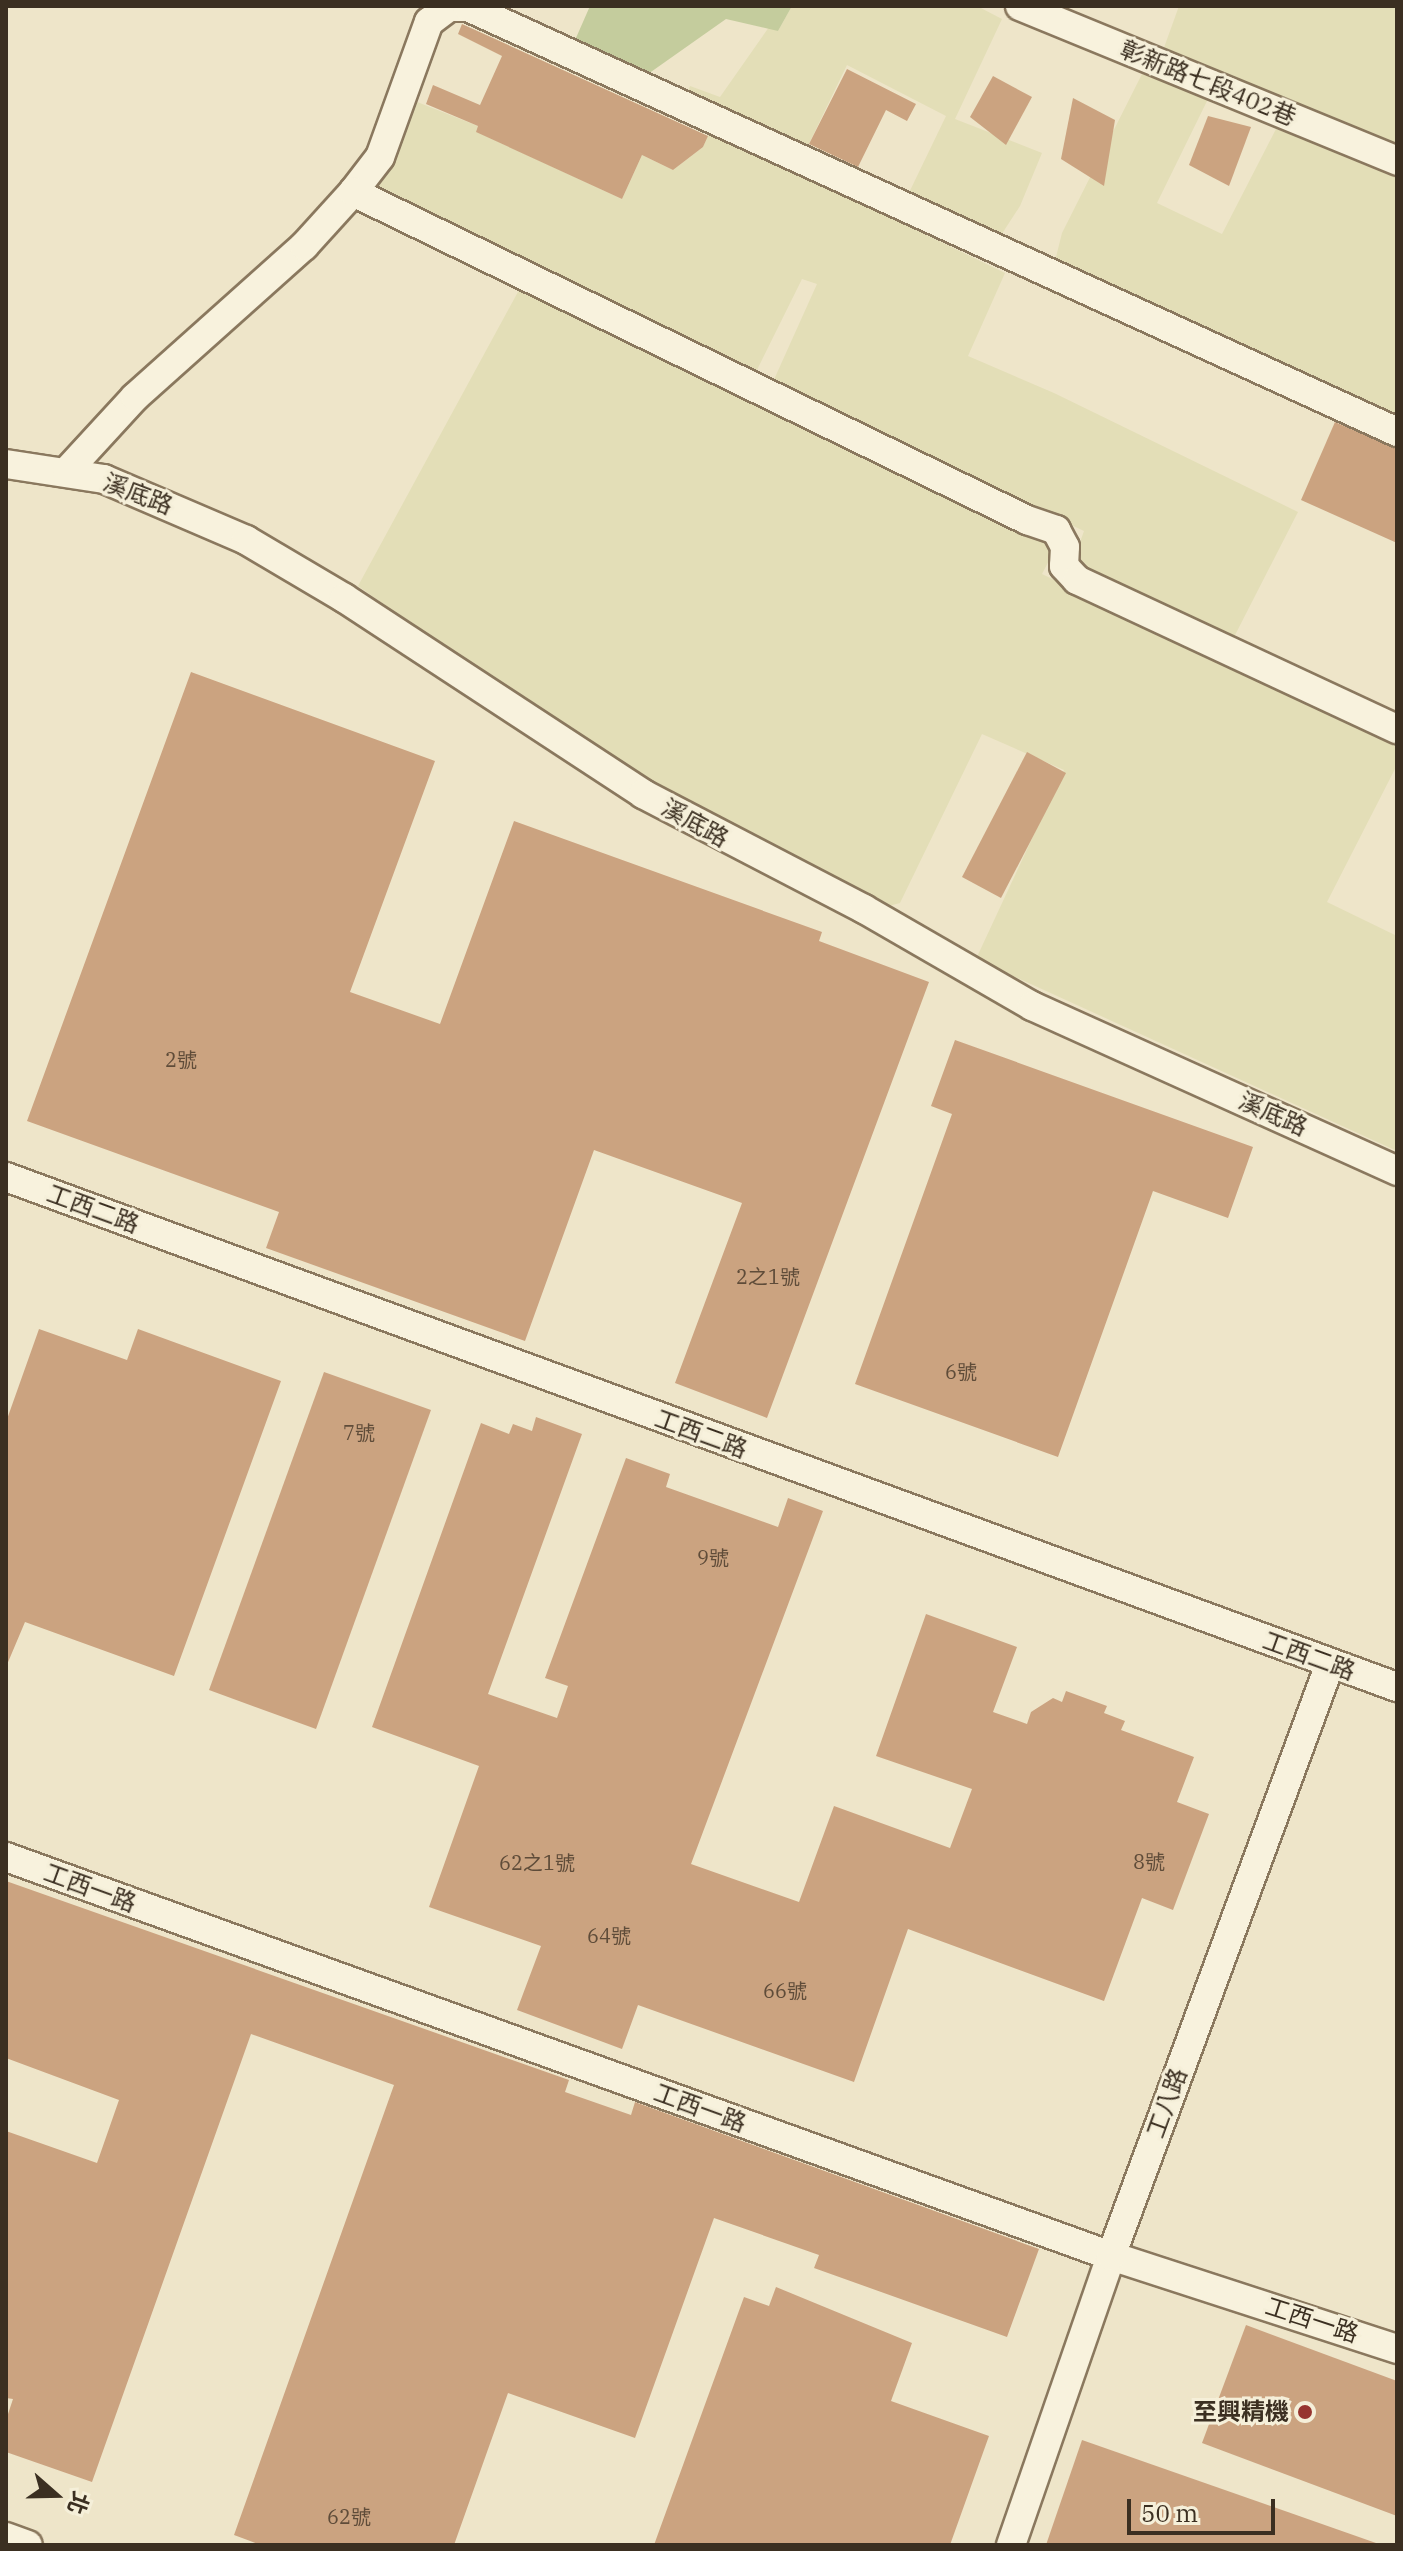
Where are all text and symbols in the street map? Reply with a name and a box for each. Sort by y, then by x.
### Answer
street label: 彰新路七段402巷 [1116,35,1300,131]
street label: 溪底路 [99,468,177,520]
street label: 溪底路 [657,793,733,853]
house number: 2號 [165,1047,197,1071]
street label: 溪底路 [1234,1086,1312,1142]
street label: 工西二路 [43,1179,143,1239]
house number: 2之1號 [736,1264,800,1288]
house number: 6號 [945,1359,977,1383]
street label: 工西二路 [651,1404,751,1464]
house number: 7號 [343,1420,375,1444]
house number: 9號 [697,1545,729,1569]
street label: 工西二路 [1259,1626,1359,1686]
house number: 8號 [1133,1849,1165,1873]
house number: 62之1號 [499,1850,575,1874]
street label: 工西一路 [40,1858,140,1918]
house number: 64號 [587,1923,631,1947]
house number: 66號 [763,1978,807,2002]
street label: 工八路 [1141,2064,1193,2142]
street label: 工西一路 [650,2078,750,2138]
street label: 工西一路 [1262,2291,1362,2349]
place label: 至興精機 [1193,2398,1289,2426]
marker: 至興精機 [1296,2403,1314,2421]
north arrow [16,2455,96,2535]
scale bar [1131,2483,1279,2533]
text: 北 [62,2488,96,2519]
text: 50 m [1141,2497,1198,2529]
house number: 62號 [327,2504,371,2528]

